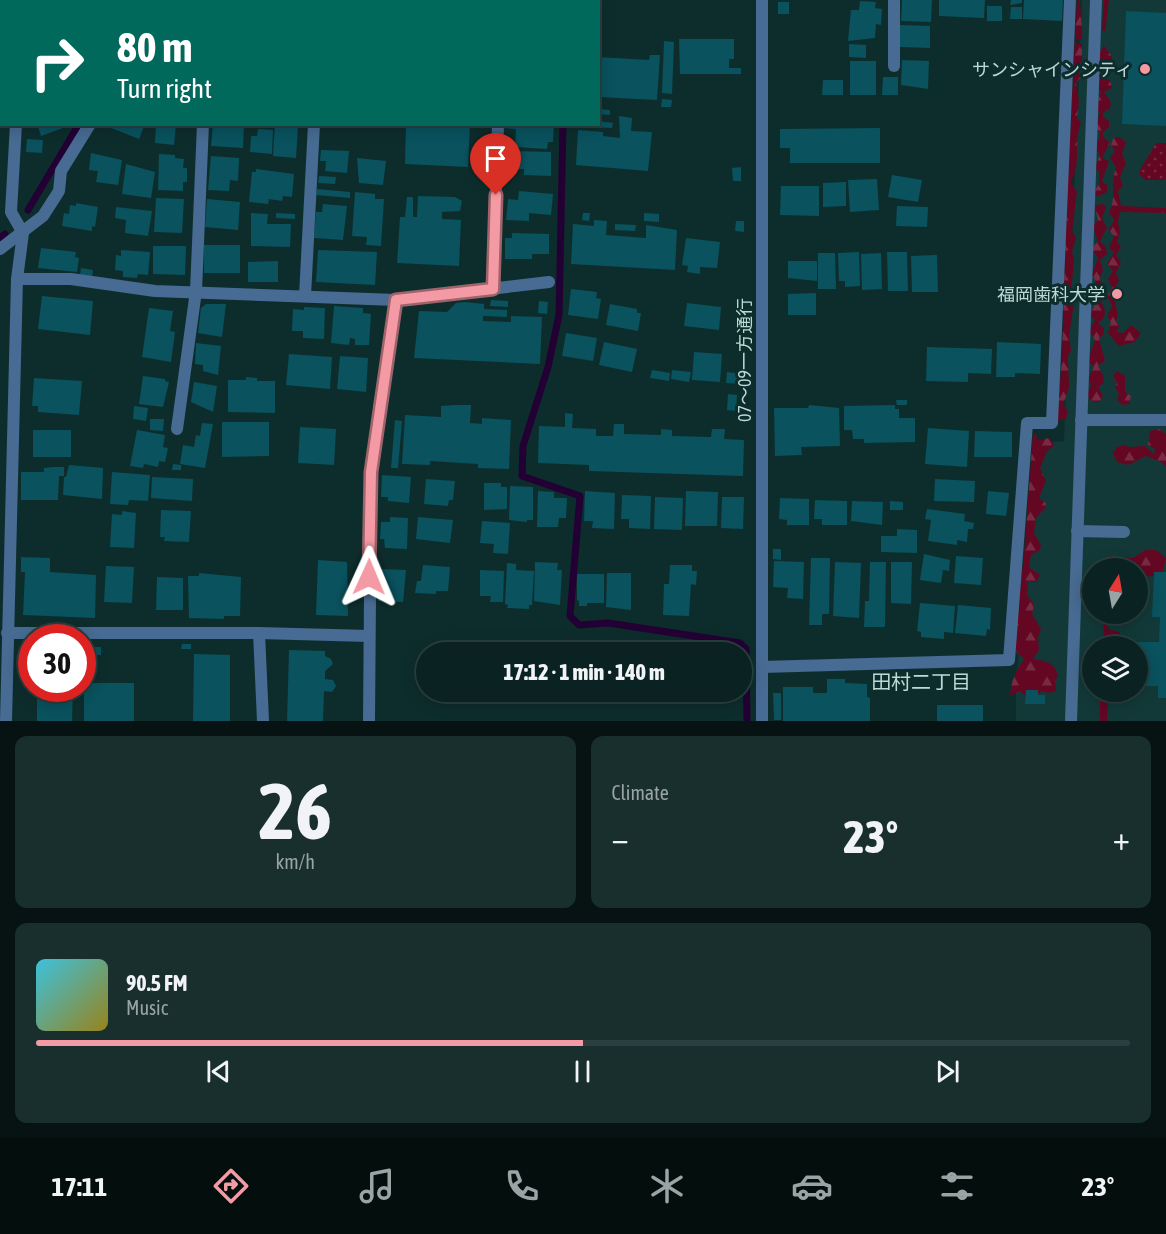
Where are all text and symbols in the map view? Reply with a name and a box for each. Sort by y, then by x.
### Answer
text: 80 m [117,23,192,71]
icon: right [18,24,96,102]
place label: サンシャインシティ [972,59,1133,80]
marker: サンシャインシティ [1138,62,1152,76]
text: Turn right [117,73,212,104]
pin [470,133,521,195]
icon: arrive [479,142,512,175]
place label: 福岡歯科大学 [997,284,1105,305]
marker: 福岡歯科大学 [1110,287,1124,301]
street label: 07～09一方通行 [734,298,755,422]
position arrow [337,545,401,609]
north arrow [1082,558,1148,624]
map controls [1082,558,1148,702]
speed limit sign: 30 [18,624,96,702]
button: layers [1082,636,1148,702]
text: 17:12 · 1 min · 140 m [503,659,665,685]
district label: 田村二丁目 [871,670,971,693]
text: 26 [259,766,332,856]
text: Climate [612,781,669,804]
text: 23° [843,811,898,863]
text: − [612,819,629,857]
text: + [1113,819,1130,857]
text: km/h [275,850,315,873]
text: 90.5 FM [126,970,188,996]
text: Music [126,996,168,1019]
icon: previous [202,1055,235,1088]
icon: pause [566,1055,599,1088]
icon: next [931,1055,964,1088]
icon: directions [210,1165,252,1207]
icon: music [356,1165,398,1207]
icon: phone [501,1165,543,1207]
icon: climate [646,1165,688,1207]
icon: car [791,1165,833,1207]
icon: filters [936,1165,978,1207]
text: 17:11 [52,1171,107,1202]
text: 23° [1081,1171,1114,1202]

